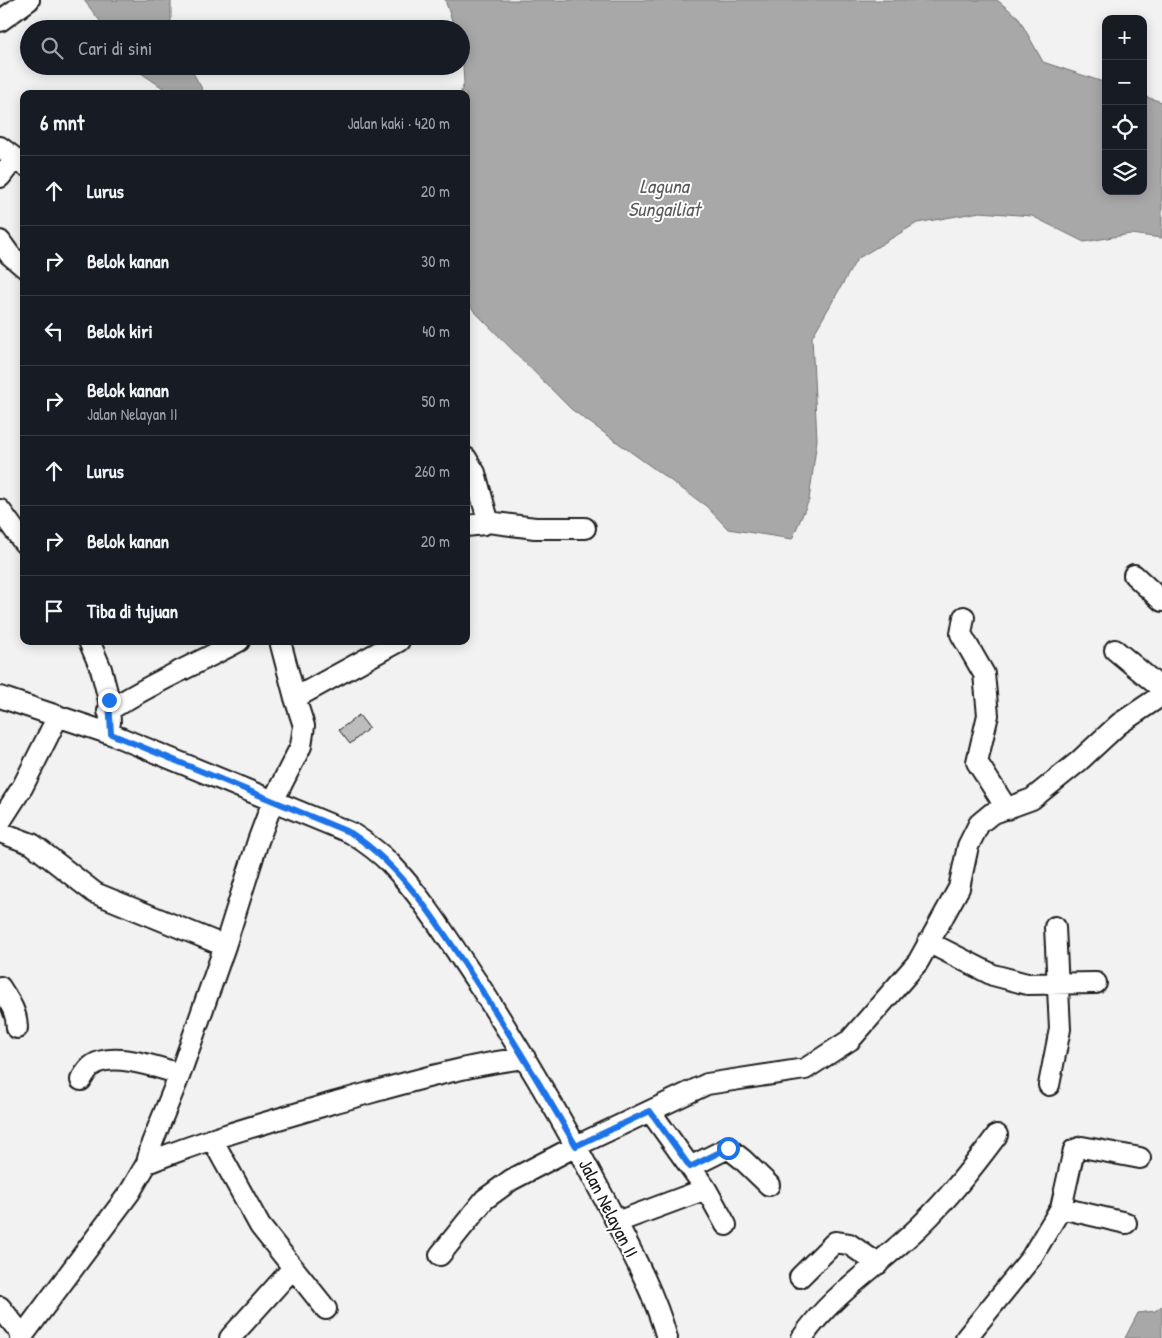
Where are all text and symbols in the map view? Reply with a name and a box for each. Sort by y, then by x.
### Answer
map controls [1102,15,1147,195]
button: + [1102,15,1147,60]
search box [20,20,470,75]
icon: search [38,34,66,62]
text: Cari di sini [78,35,152,61]
button: − [1102,60,1147,105]
button: locate [1102,105,1147,150]
text: 6 mnt [40,108,84,137]
text: Jalan kaki · 420 m [347,112,450,134]
button: layers [1102,150,1147,195]
water label: Laguna Sungailiat [628,172,703,223]
icon: ahead [40,177,68,205]
text: Lurus [87,178,124,204]
text: 20 m [421,180,450,202]
icon: right [40,247,68,275]
text: Belok kanan [87,248,169,274]
text: 30 m [421,250,450,272]
icon: left [40,317,68,345]
text: Belok kiri [87,318,153,344]
text: 40 m [422,320,450,342]
text: Belok kanan [87,377,169,403]
icon: right [40,387,68,415]
text: 50 m [422,390,450,412]
text: Jalan Nelayan II [87,403,178,425]
icon: ahead [40,457,68,485]
text: Lurus [87,458,124,484]
text: 260 m [414,460,450,482]
icon: right [40,527,68,555]
text: Belok kanan [87,528,169,554]
text: 20 m [421,530,450,552]
icon: arrive [40,597,68,625]
text: Tiba di tujuan [87,598,178,624]
route end [98,689,121,712]
route start [717,1137,740,1160]
street label: Jalan Nelayan II [573,1154,645,1262]

